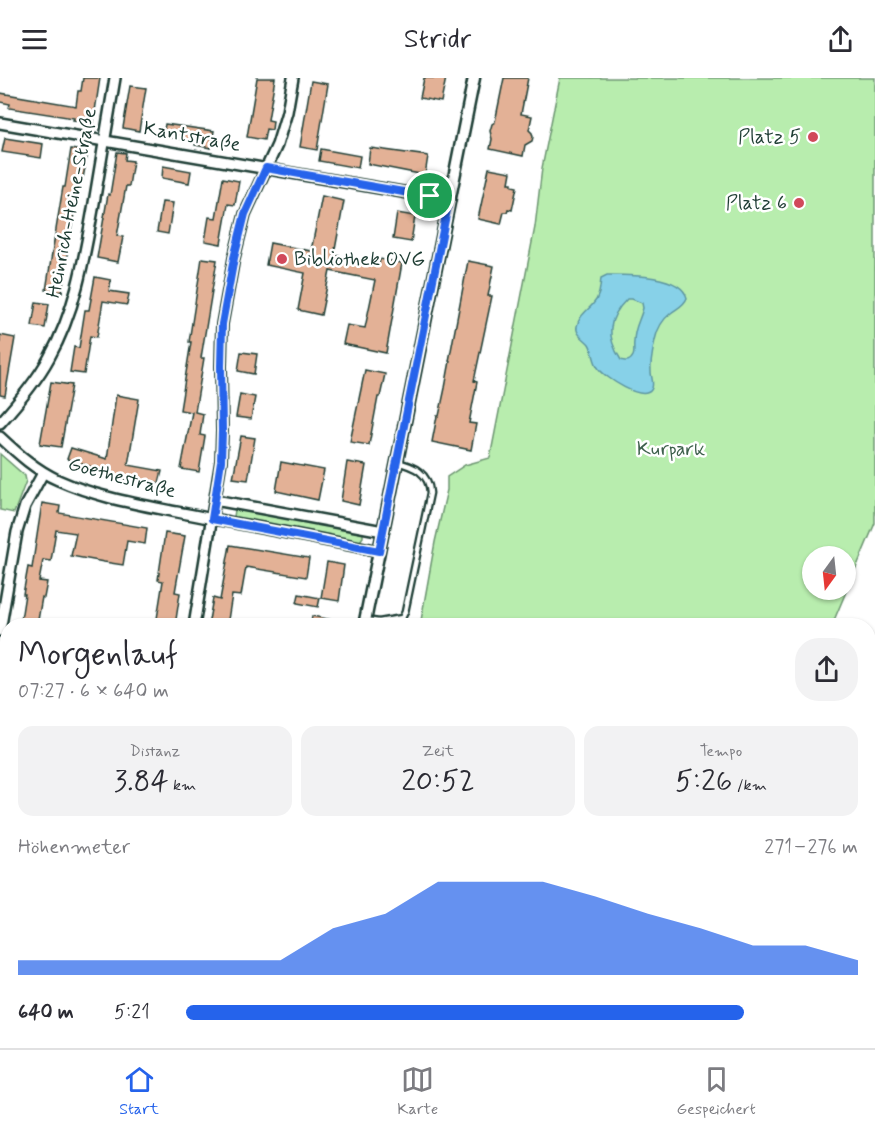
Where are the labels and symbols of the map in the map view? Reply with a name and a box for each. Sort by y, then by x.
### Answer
street label: Heinrich-Heine-Straße [40,106,104,300]
street label: Kantstraße [141,115,243,159]
place label: Platz 5 [738,124,801,151]
marker: Platz 5 [806,130,820,144]
pin [404,170,455,221]
place label: Platz 6 [726,190,787,217]
marker: Platz 6 [792,196,806,210]
place label: Bibliothek OVG [294,246,425,273]
marker: Bibliothek OVG [275,252,289,266]
park label: Kurpark [637,436,705,463]
street label: Goethestraße [65,451,179,505]
north arrow [802,546,856,600]

